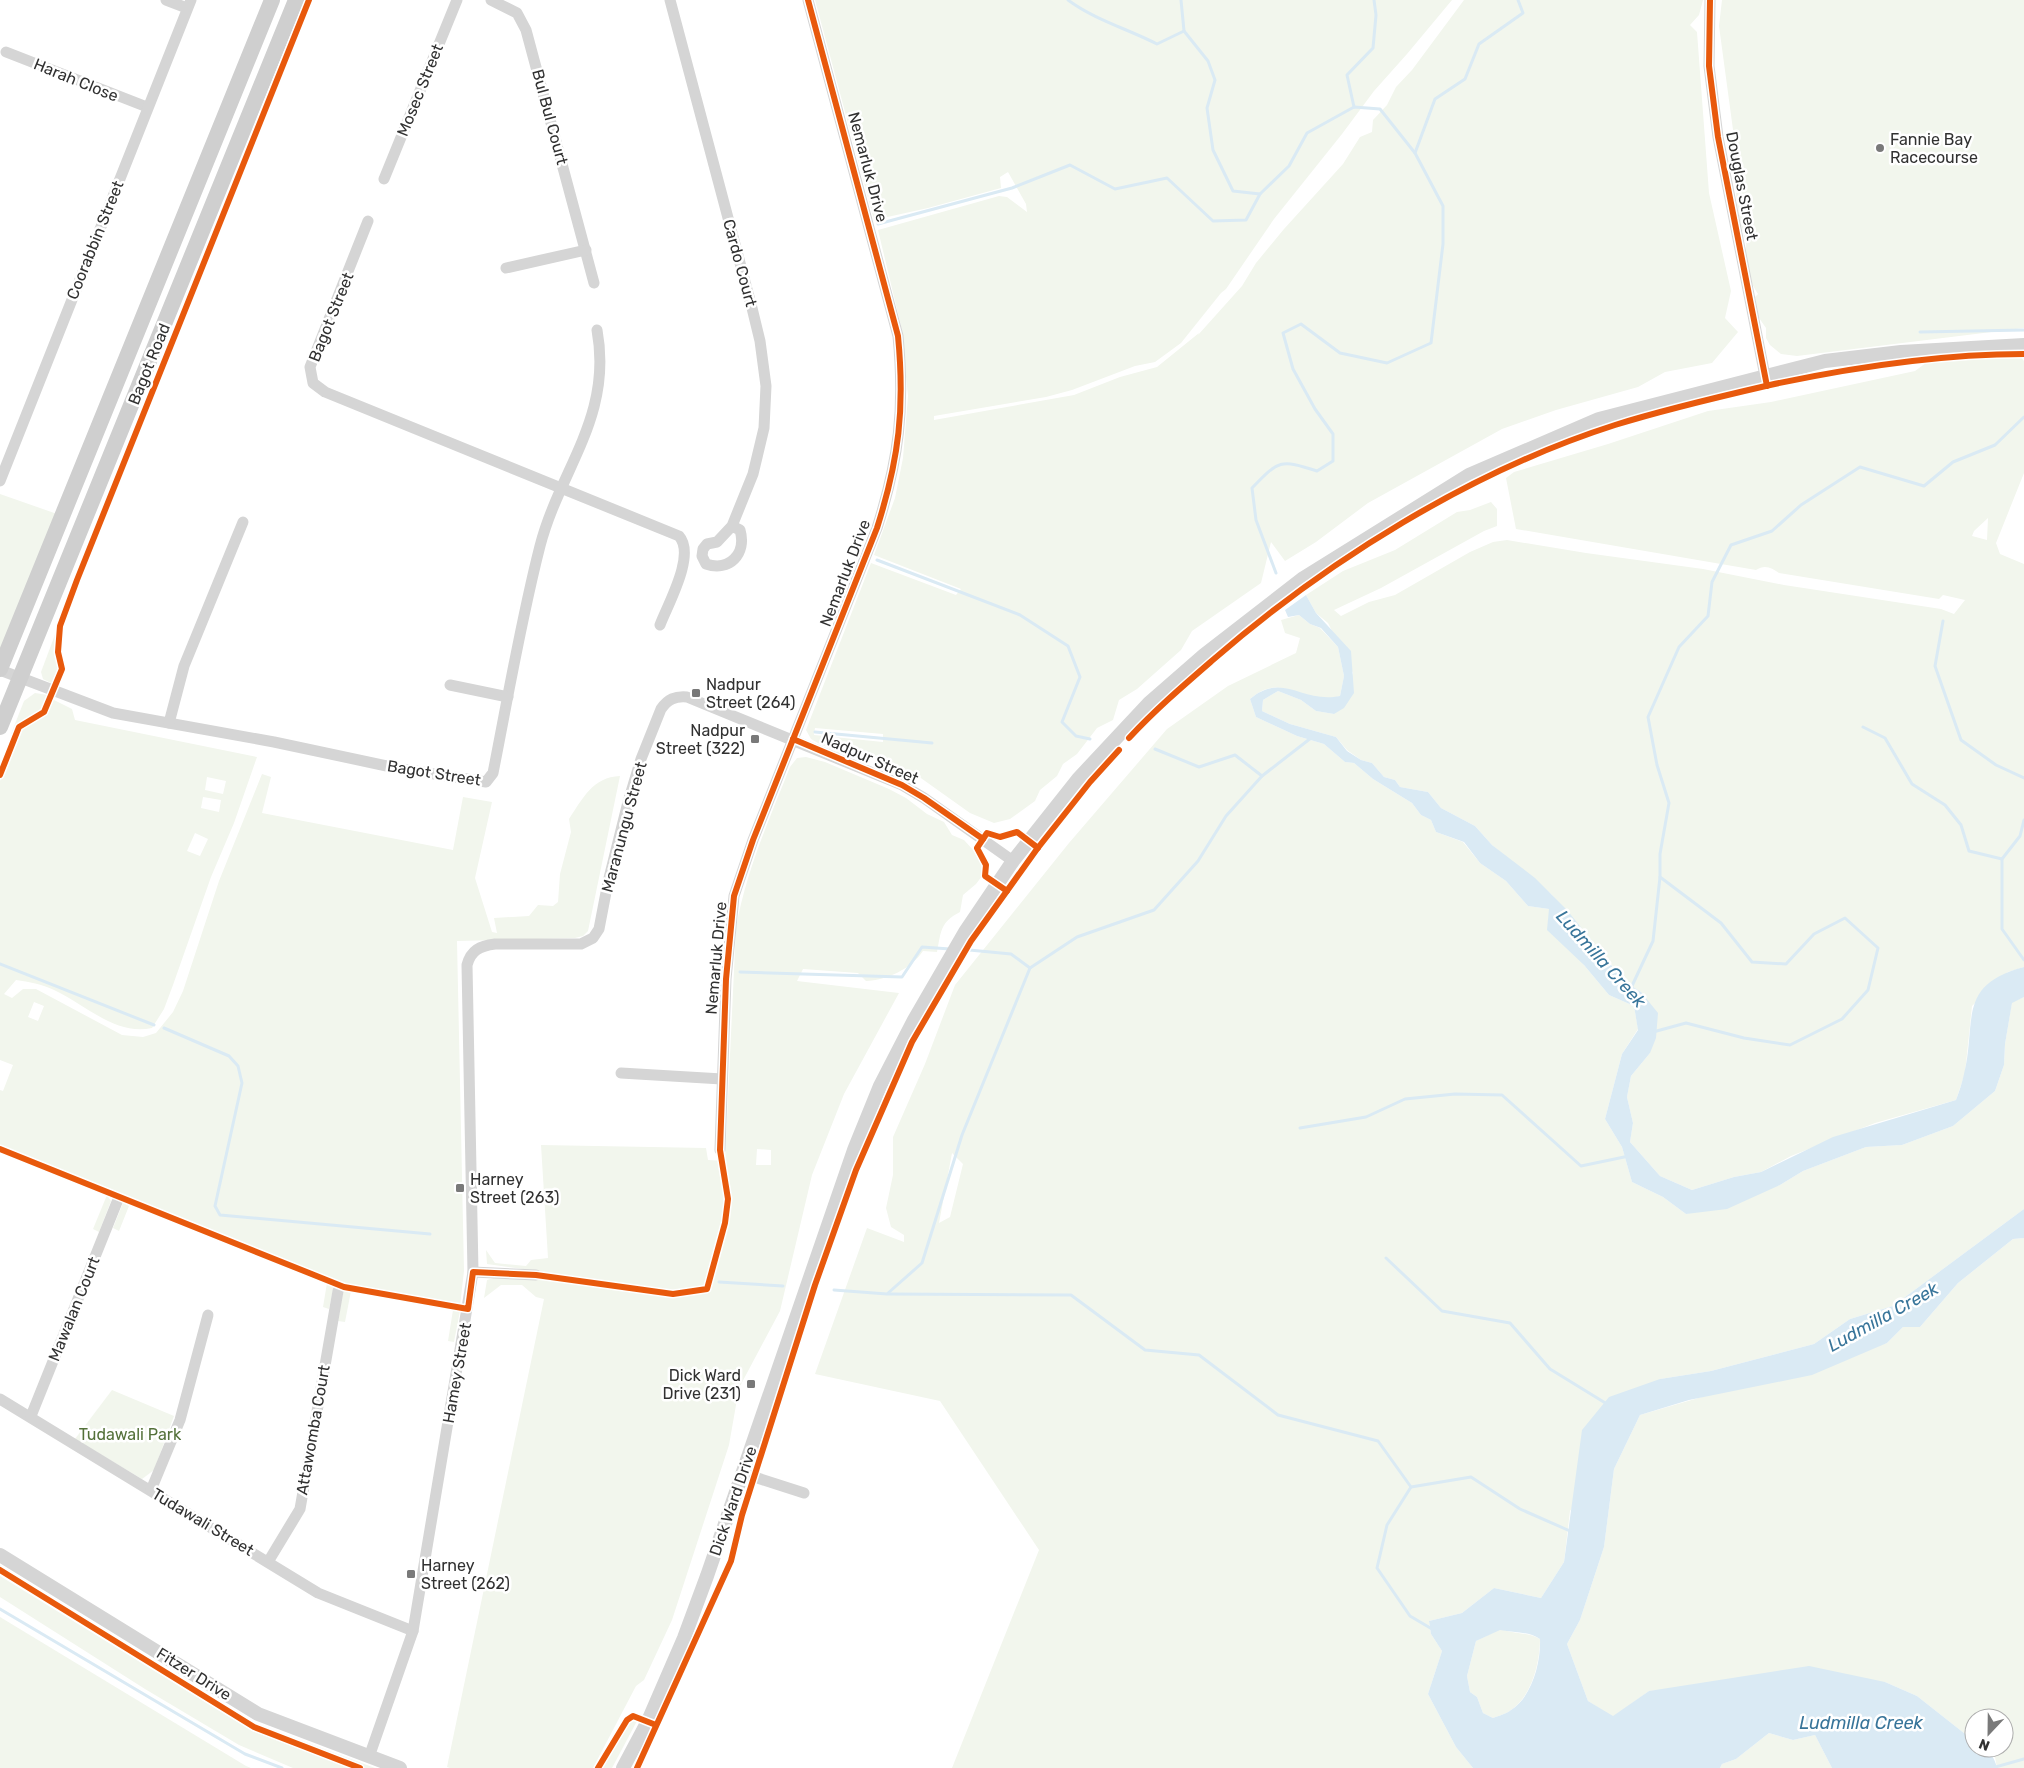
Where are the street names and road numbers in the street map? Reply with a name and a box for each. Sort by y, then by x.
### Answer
street label: Mosec Street [393,41,447,139]
street label: Harah Close [31,54,121,106]
street label: Bul Bul Court [528,67,572,167]
street label: Nemarluk Drive [844,110,892,224]
street label: Douglas Street [1722,130,1762,242]
street label: Coorabbin Street [62,178,128,302]
street label: Cardo Court [719,217,761,309]
street label: Bagot Street [304,270,358,364]
street label: Bagot Road [124,320,174,408]
street label: Nemarluk Drive [816,517,874,629]
street label: Nadpur Street [818,728,922,788]
street label: Bagot Street [386,756,482,790]
street label: Maranungu Street [597,759,651,895]
street label: Nemarluk Drive [702,901,730,1015]
street label: Mawalan Court [44,1254,104,1364]
street label: Hamey Street [439,1321,475,1425]
street label: Attawomba Court [292,1363,334,1497]
street label: Dick Ward Drive [705,1444,761,1558]
street label: Tudawali Street [149,1484,257,1560]
street label: Fitzer Drive [153,1644,235,1704]

